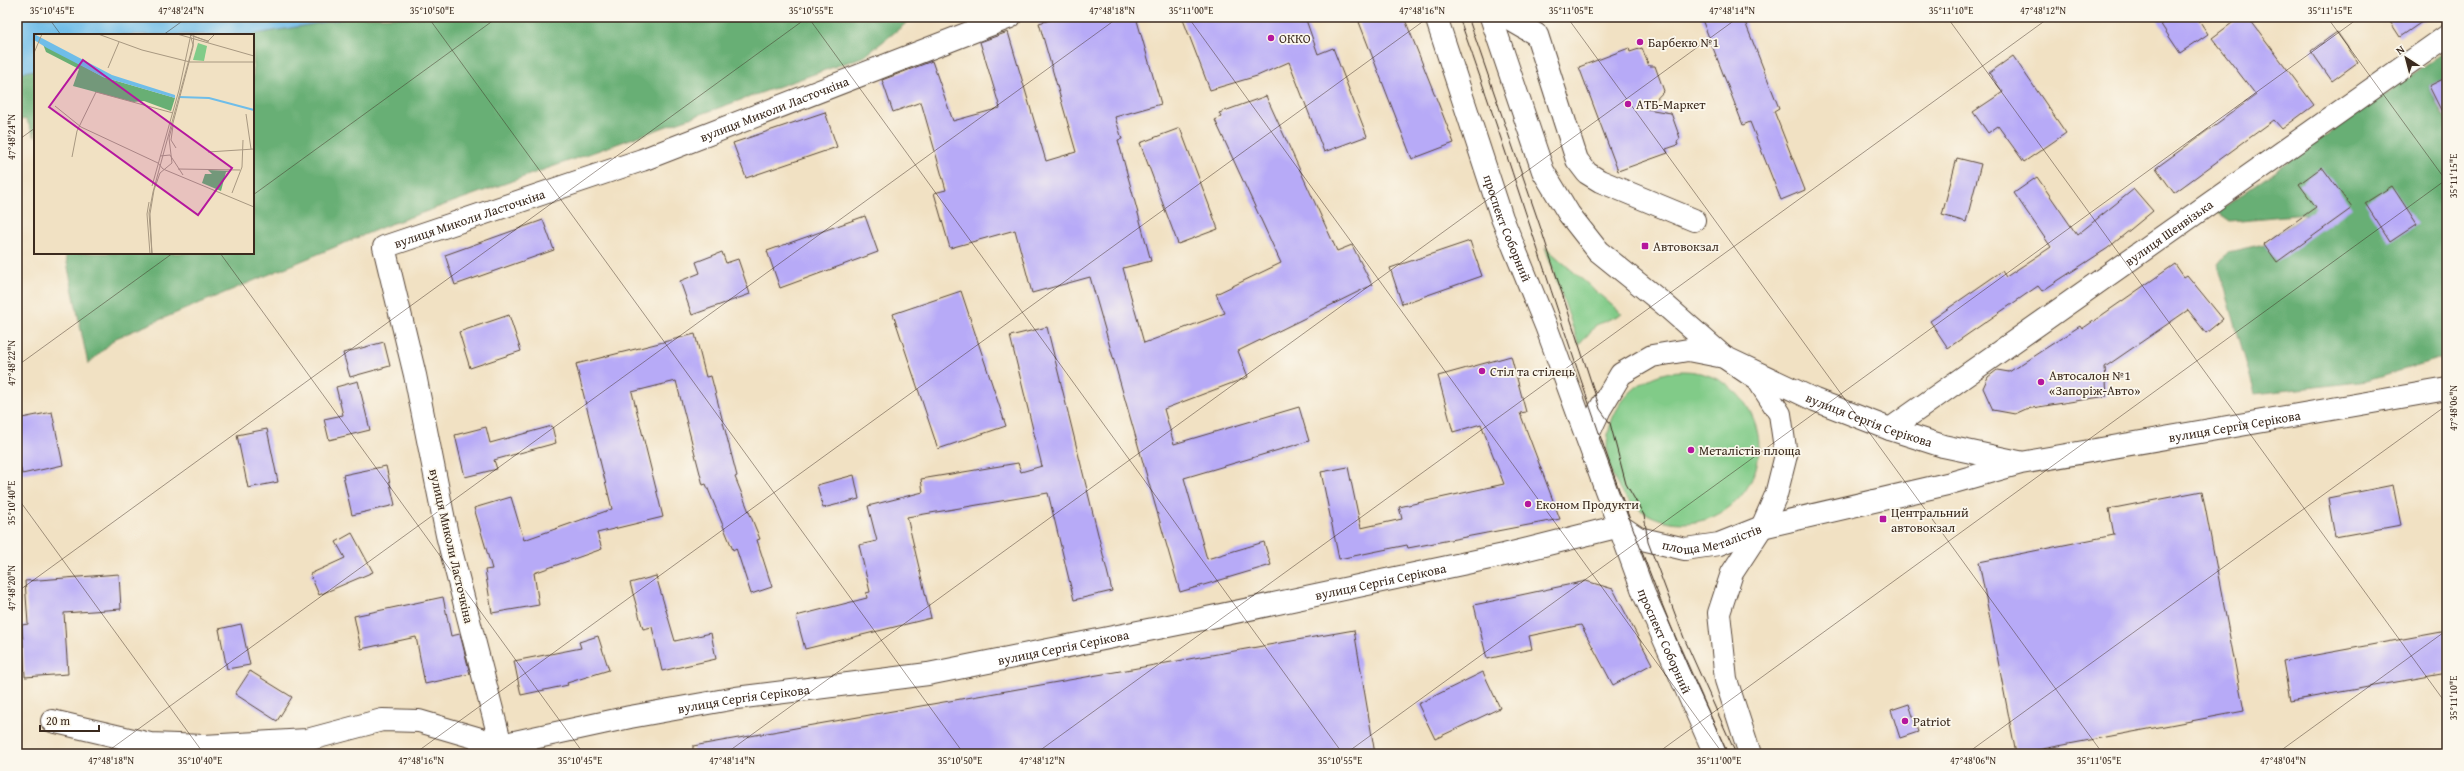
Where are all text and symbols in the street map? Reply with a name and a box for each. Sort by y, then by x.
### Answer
text: 35°10'45"E [30,3,74,18]
text: 47°48'24"N [158,3,204,18]
text: 35°10'50"E [410,3,454,18]
text: 35°10'55"E [789,3,833,18]
text: 47°48'18"N [1089,3,1135,18]
text: 35°11'00"E [1169,3,1213,18]
text: 47°48'16"N [1399,3,1445,18]
text: 35°11'05"E [1549,3,1593,18]
text: 47°48'14"N [1709,3,1755,18]
text: 35°11'10"E [1929,3,1973,18]
text: 47°48'12"N [2020,3,2066,18]
text: 35°11'15"E [2308,3,2352,18]
place label: ОККО [1279,29,1311,48]
marker: ОККО [1266,33,1276,43]
place label: Барбекю №1 [1648,33,1719,52]
inset map [34,34,254,254]
marker: Барбекю №1 [1635,37,1645,47]
north arrow [2386,38,2426,78]
text: N [2392,41,2408,59]
street label: вулиця Миколи Ласточкіна [697,71,852,147]
place label: АТБ-Маркет [1636,95,1706,114]
marker: АТБ-Маркет [1623,99,1633,109]
text: 47°48'24"N [4,114,19,160]
text: 35°11'15"E [2446,154,2461,198]
street label: проспект Соборний [1478,172,1536,285]
street label: вулиця Миколи Ласточкіна [392,184,548,253]
street label: вулиця Шенвізька [2121,195,2218,271]
place label: Автовокзал [1653,237,1719,256]
marker: Автовокзал [1640,241,1650,251]
text: 47°48'22"N [4,340,19,386]
place label: Стіл та стілець [1490,362,1575,381]
marker: Стіл та стілець [1477,366,1487,376]
place label: Автосалон №1 «Запоріж-Авто» [2049,366,2141,400]
marker: Автосалон №1 «Запоріж-Авто» [2036,377,2046,387]
text: 47°48'06"N [2446,385,2461,431]
street label: вулиця Сергія Серікова [1803,388,1936,452]
street label: вулиця Сергія Серікова [2167,406,2303,447]
place label: Металістів площа [1699,441,1802,460]
marker: Металістів площа [1686,445,1696,455]
street label: вулиця Миколи Ласточкіна [424,467,479,626]
text: 35°10'40"E [4,481,19,525]
place label: Економ Продукти [1536,495,1639,514]
marker: Економ Продукти [1523,499,1533,509]
place label: Центральний автовокзал [1891,503,1969,537]
marker: Центральний автовокзал [1878,514,1888,524]
street label: площа Металістів [1660,519,1764,559]
street label: вулиця Сергія Серікова [1313,558,1449,605]
text: 47°48'20"N [4,565,19,611]
street label: проспект Соборний [1633,586,1696,697]
street label: вулиця Сергія Серікова [996,625,1131,670]
text: 35°11'10"E [2446,676,2461,720]
street label: вулиця Сергія Серікова [676,680,812,718]
scale bar [40,707,99,733]
text: 20 m [46,712,70,729]
place label: Patriot [1913,712,1951,731]
marker: Patriot [1900,716,1910,726]
text: 47°48'18"N [88,753,134,768]
text: 35°10'40"E [178,753,222,768]
text: 47°48'16"N [398,753,444,768]
text: 35°10'45"E [558,753,602,768]
text: 47°48'14"N [709,753,755,768]
text: 35°10'50"E [938,753,982,768]
text: 47°48'12"N [1019,753,1065,768]
text: 35°10'55"E [1318,753,1362,768]
text: 35°11'00"E [1697,753,1741,768]
text: 47°48'06"N [1950,753,1996,768]
text: 35°11'05"E [2077,753,2121,768]
text: 47°48'04"N [2260,753,2306,768]

